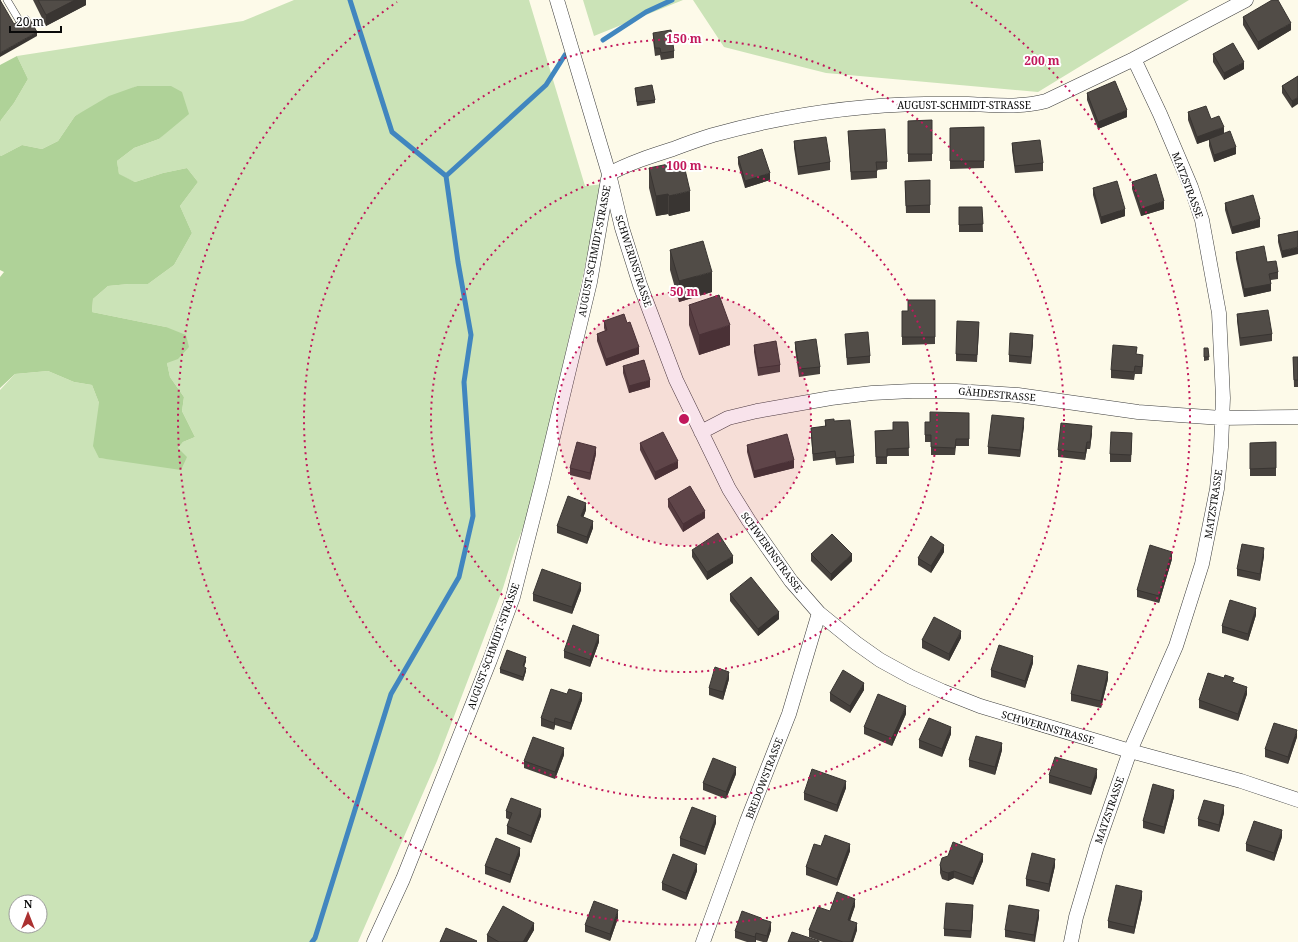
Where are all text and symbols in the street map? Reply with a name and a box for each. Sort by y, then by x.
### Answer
scale bar [10,8,61,34]
text: 20 m [16,13,44,30]
text: 150 m [666,30,702,47]
text: 200 m [1024,52,1060,69]
street label: AUGUST-SCHMIDT-STRASSE [897,98,1031,112]
street label: MATZSTRASSE [1169,150,1207,220]
text: 100 m [666,157,702,174]
street label: AUGUST-SCHMIDT-STRASSE [574,184,614,318]
street label: SCHWERINSTRASSE [612,213,656,309]
text: 50 m [670,283,698,300]
street label: GÄHDESTRASSE [958,384,1036,404]
centre of rings [677,412,691,426]
street label: MATZSTRASSE [1201,468,1225,540]
street label: SCHWERINSTRASSE [738,509,806,595]
street label: AUGUST-SCHMIDT-STRASSE [464,581,522,711]
street label: SCHWERINSTRASSE [1000,707,1096,747]
street label: BREDOWSTRASSE [742,735,786,821]
street label: MATZSTRASSE [1091,775,1127,845]
north arrow [8,894,48,934]
text: N [24,896,33,911]

